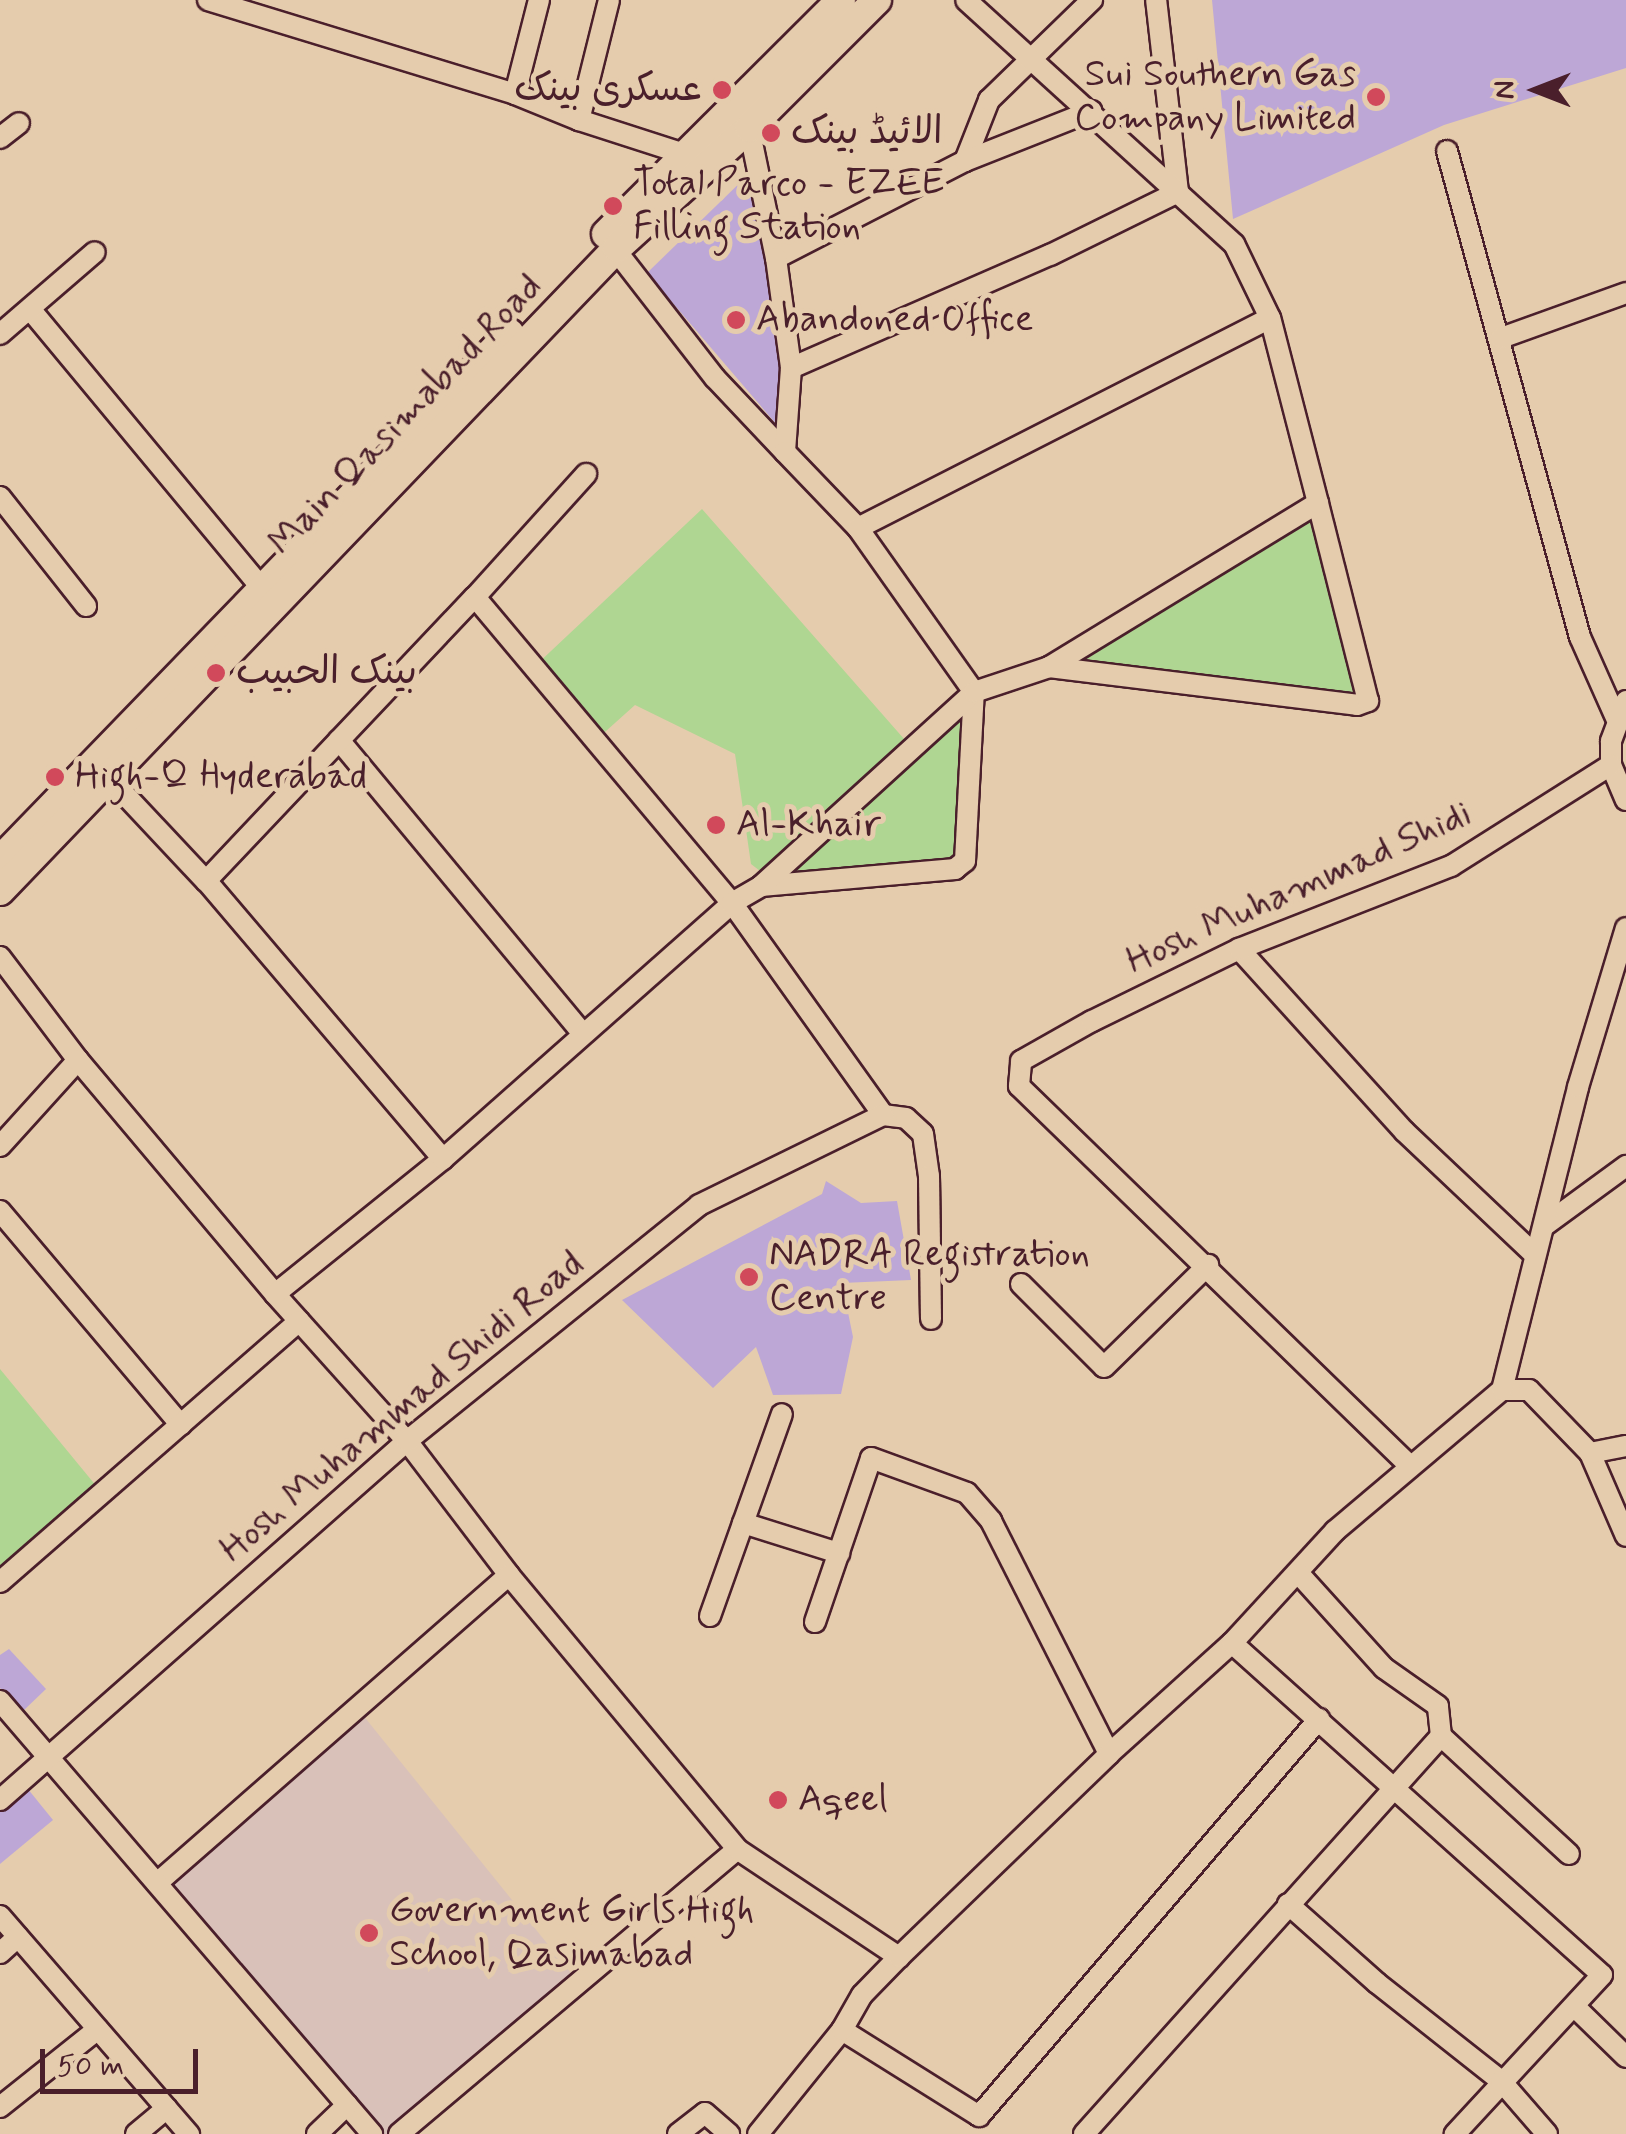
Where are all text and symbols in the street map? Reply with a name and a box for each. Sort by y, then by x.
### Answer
north arrow [1486,40,1586,140]
place label: Sui Southern Gas Company Limited [1066,52,1356,142]
place label: عسکری بینک [514,67,702,113]
marker: عسکری بینک [711,79,733,101]
text: N [1487,81,1524,99]
marker: Sui Southern Gas Company Limited [1365,86,1387,108]
place label: الائیڈ بینک [791,110,943,156]
marker: الائیڈ بینک [760,122,782,144]
place label: Total Parco - EZEE Filling Station [633,161,939,250]
marker: Total Parco - EZEE Filling Station [602,195,624,217]
street label: Main Qasimabad Road [260,264,552,566]
place label: Abandoned Office [756,297,1036,343]
marker: Abandoned Office [725,309,747,331]
place label: بينک الحبيب [236,650,417,696]
marker: بينک الحبيب [205,662,227,684]
place label: High-Q Hyderabad [75,754,380,800]
marker: High-Q Hyderabad [44,766,66,788]
street label: Hosh Muhammad Shidi [1119,791,1479,985]
place label: Al-Khair [736,802,881,848]
marker: Al-Khair [705,814,727,836]
place label: NADRA Registration Centre [769,1232,1091,1322]
street label: Hosh Muhammad Shidi Road [211,1241,593,1573]
marker: NADRA Registration Centre [738,1266,760,1288]
place label: Aqeel [798,1777,888,1823]
marker: Aqeel [767,1789,789,1811]
place label: Government Girls High School, Qasimabad [389,1888,753,1978]
marker: Government Girls High School, Qasimabad [358,1922,380,1944]
scale bar [45,2029,202,2091]
text: 50 m [57,2047,124,2086]

